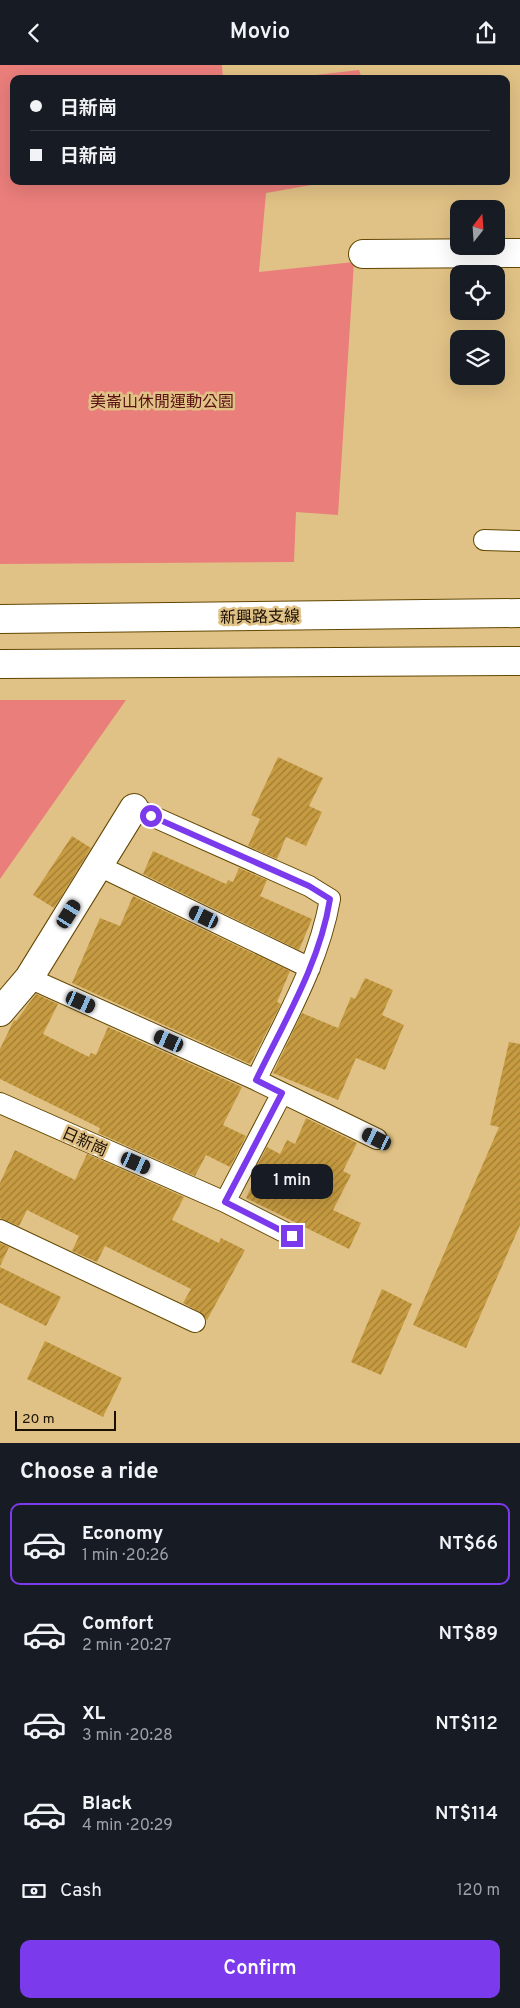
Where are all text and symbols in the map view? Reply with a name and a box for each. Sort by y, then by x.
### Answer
icon: back [20,19,48,47]
text: Movio [230,19,290,46]
icon: share [472,19,500,47]
text: 日新崗 [60,97,117,121]
text: 日新崗 [60,145,117,169]
north arrow [450,200,505,255]
map controls [450,200,505,385]
button: locate [450,265,505,320]
button: layers [450,330,505,385]
park label: 美崙山休閒運動公園 [90,393,234,413]
street label: 新興路支線 [220,607,300,629]
route start [140,805,162,827]
car [54,897,83,931]
car [187,904,220,930]
car [64,989,97,1015]
car [152,1028,185,1054]
street label: 日新崗 [58,1124,110,1162]
car [360,1126,393,1152]
car [119,1150,152,1176]
callout: 1 min [251,1163,333,1199]
text: 1 min [273,1171,311,1191]
route end [281,1225,303,1247]
scale bar [15,1408,116,1431]
text: 20 m [22,1411,55,1428]
text: Choose a ride [20,1459,158,1486]
icon: car [22,1522,67,1567]
text: Economy [82,1522,163,1546]
text: NT$66 [439,1532,498,1556]
text: 1 min · 20:26 [82,1546,169,1566]
icon: car [22,1612,67,1657]
text: Comfort [82,1612,154,1636]
text: NT$89 [439,1622,498,1646]
text: 2 min · 20:27 [82,1636,171,1656]
icon: car [22,1702,67,1747]
text: XL [82,1702,105,1726]
text: NT$112 [435,1712,498,1736]
text: 3 min · 20:28 [82,1726,173,1746]
icon: car [22,1792,67,1837]
text: Black [82,1792,132,1816]
text: NT$114 [435,1802,498,1826]
text: 4 min · 20:29 [82,1816,173,1836]
icon: cash [20,1877,48,1905]
text: Cash [60,1879,102,1903]
text: 120 m [457,1881,500,1901]
button: Confirm [20,1940,500,1998]

